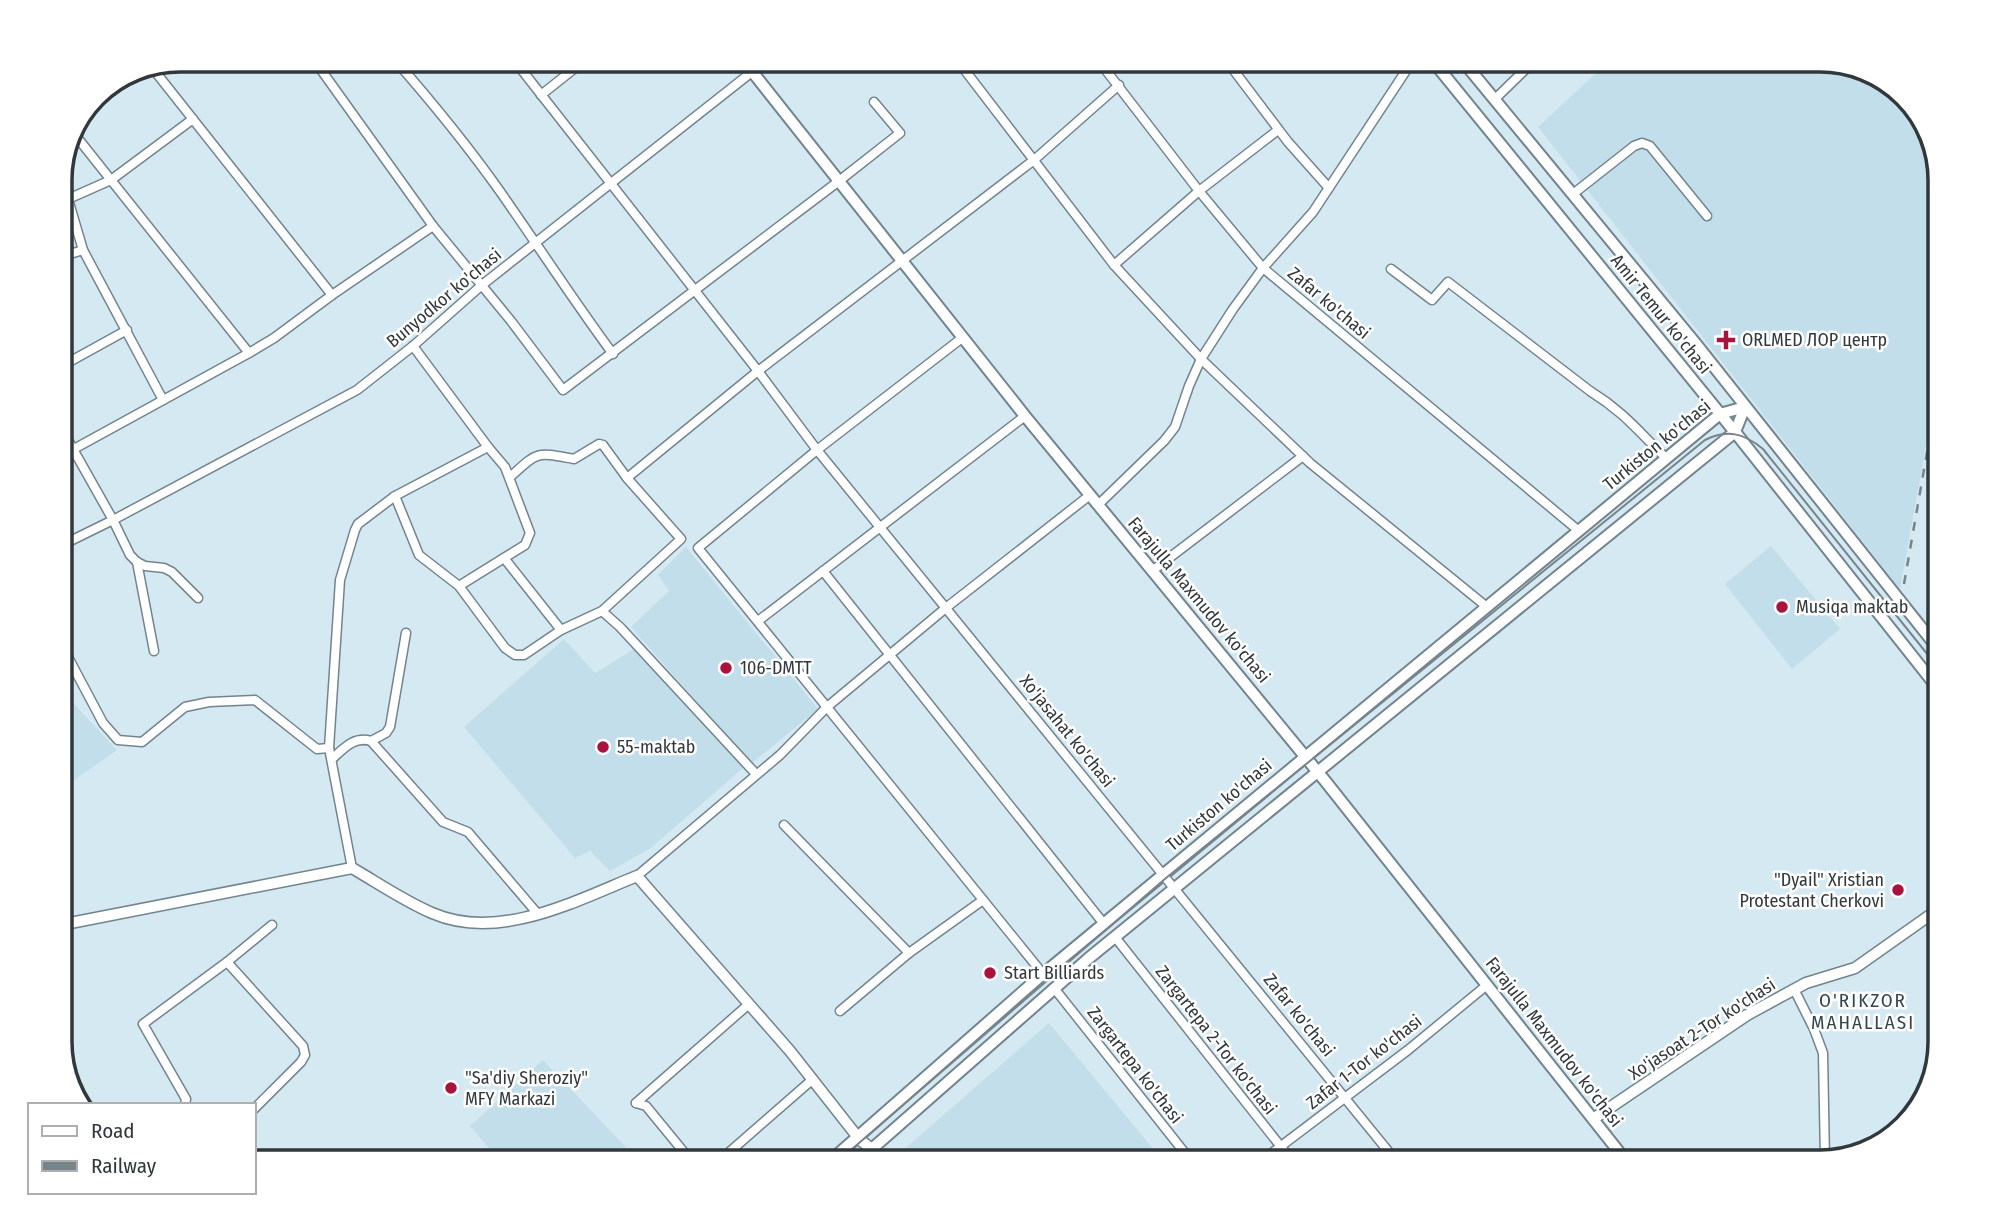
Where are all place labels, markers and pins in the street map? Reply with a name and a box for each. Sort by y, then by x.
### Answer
place label: ORLMED ЛОР центр [1742,329,1887,351]
marker: ORLMED ЛОР центр [1716,330,1736,350]
place label: Musiqa maktab [1796,596,1908,618]
marker: Musiqa maktab [1774,599,1790,615]
place label: 106-DMTT [740,657,812,679]
marker: 106-DMTT [718,660,734,676]
place label: 55-maktab [617,736,695,758]
marker: 55-maktab [595,739,611,755]
place label: "Dyail" Xristian Protestant Cherkovi [1740,869,1884,912]
marker: "Dyail" Xristian Protestant Cherkovi [1890,882,1906,898]
place label: Start Billiards [1004,962,1105,984]
marker: Start Billiards [982,965,998,981]
place label: "Sa'diy Sheroziy" MFY Markazi [465,1067,588,1110]
marker: "Sa'diy Sheroziy" MFY Markazi [443,1080,459,1096]

